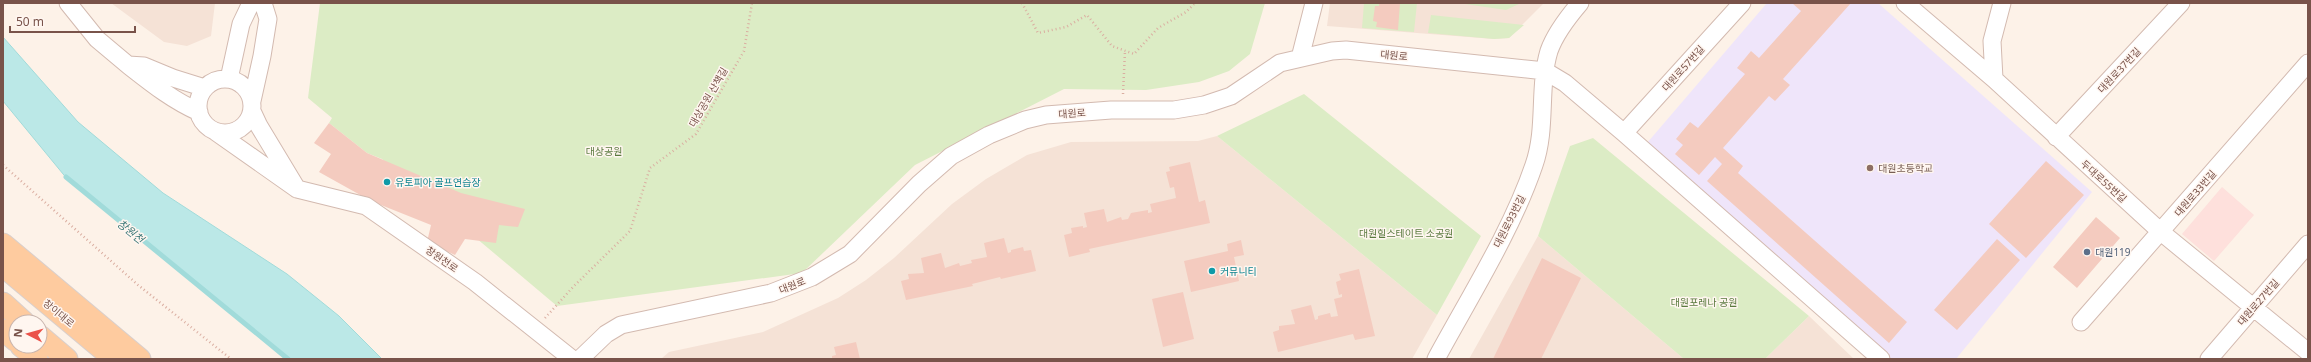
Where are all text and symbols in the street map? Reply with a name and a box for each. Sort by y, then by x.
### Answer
scale bar [10,8,135,34]
text: 50 m [16,13,44,30]
street label: 대원로57번길 [1659,42,1707,94]
street label: 대원로37번길 [2094,44,2144,96]
street label: 대원로 [1380,47,1408,63]
street label: 대상공원 산책길 [685,64,731,130]
street label: 대원로 [1058,105,1086,121]
park label: 대상공원 [586,144,622,158]
street label: 두대로55번길 [2078,157,2130,205]
place label: 대원초등학교 [1878,161,1933,175]
marker: 대원초등학교 [1865,163,1875,173]
street label: 대원로33번길 [2171,167,2219,219]
place label: 유토피아 골프연습장 [395,175,480,189]
marker: 유토피아 골프연습장 [382,177,392,187]
street label: 대원로93번길 [1490,192,1528,250]
water label: 창원천 [114,216,149,248]
park label: 대원힐스테이트 소공원 [1359,226,1453,240]
street label: 창원천로 [423,243,461,275]
place label: 대원119 [2095,245,2131,259]
marker: 대원119 [2082,247,2092,257]
place label: 커뮤니티 [1220,264,1257,278]
marker: 커뮤니티 [1207,266,1217,276]
street label: 대원로 [777,273,807,297]
street label: 대원로27번길 [2234,276,2282,328]
park label: 대원포레나 공원 [1671,295,1738,309]
street label: 창이대로 [40,296,78,330]
north arrow [8,314,48,354]
text: N [10,328,25,338]

